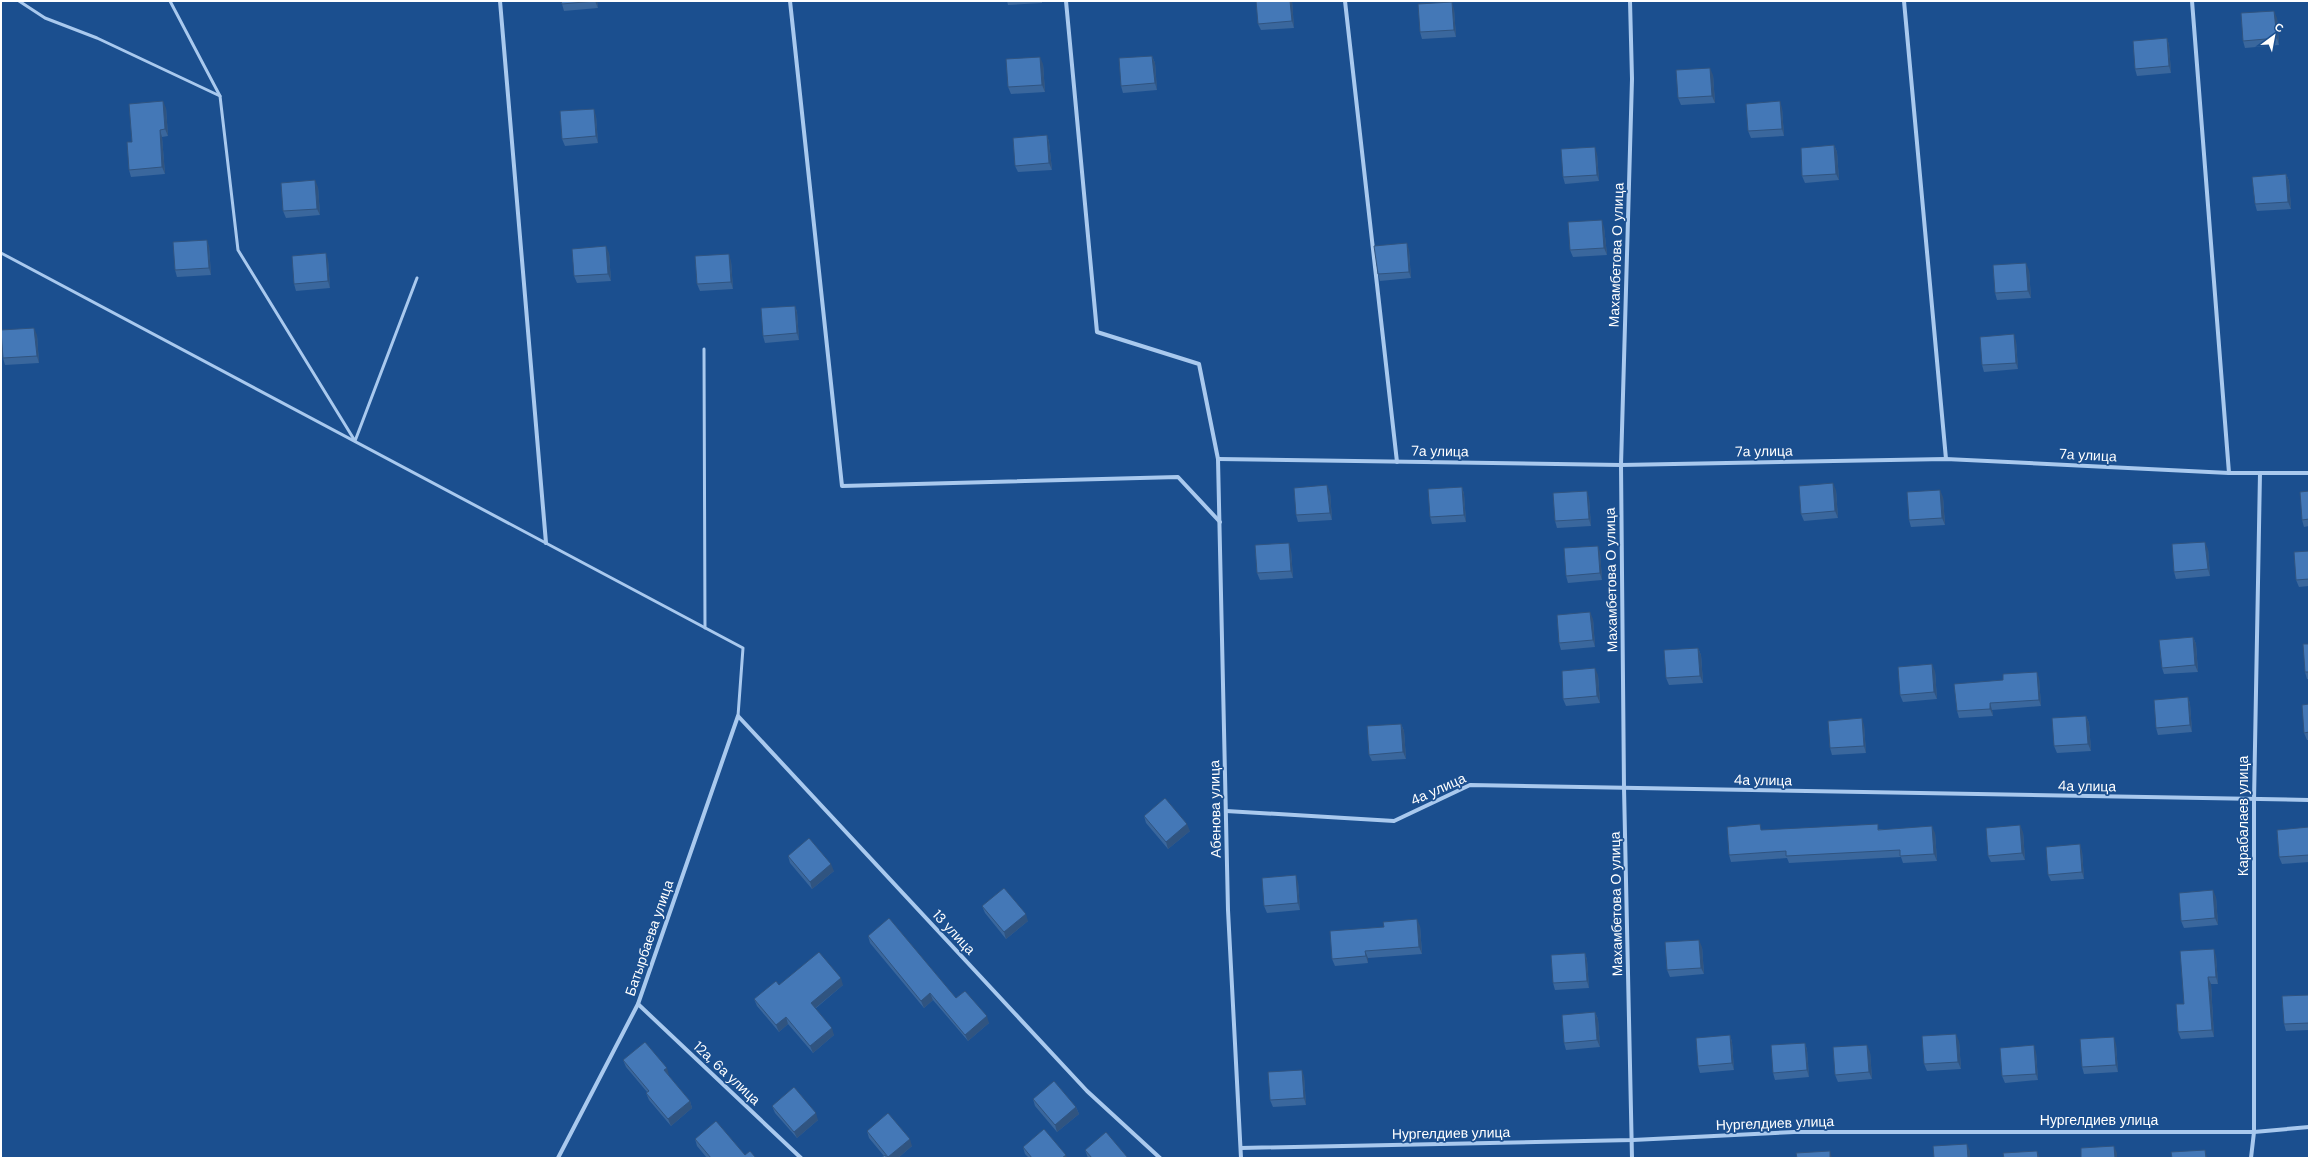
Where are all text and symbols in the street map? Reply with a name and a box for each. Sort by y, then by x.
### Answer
north arrow [2254,16,2294,56]
text: С [2272,19,2286,36]
street label: Махамбетова О улица [1604,182,1628,328]
street label: 7а улица [1411,441,1469,461]
street label: 7а улица [1735,441,1793,461]
street label: 7а улица [2059,445,2117,466]
street label: Махамбетова О улица [1601,507,1621,653]
street label: Карабалаев улица [2234,756,2252,876]
street label: Абенова улица [1205,760,1225,858]
street label: 4а улица [1408,769,1469,809]
street label: 4а улица [1734,770,1793,790]
street label: 4а улица [2058,776,2117,796]
street label: Махамбетова О улица [1606,831,1626,977]
street label: Батырбаева улица [621,877,677,998]
street label: 13 улица [929,906,979,958]
street label: 12а, 6а улица [690,1037,764,1109]
street label: Нургелдиев улица [2040,1111,2158,1129]
street label: Нургелдиев улица [1715,1112,1835,1134]
street label: Нургелдиев улица [1392,1123,1511,1143]

